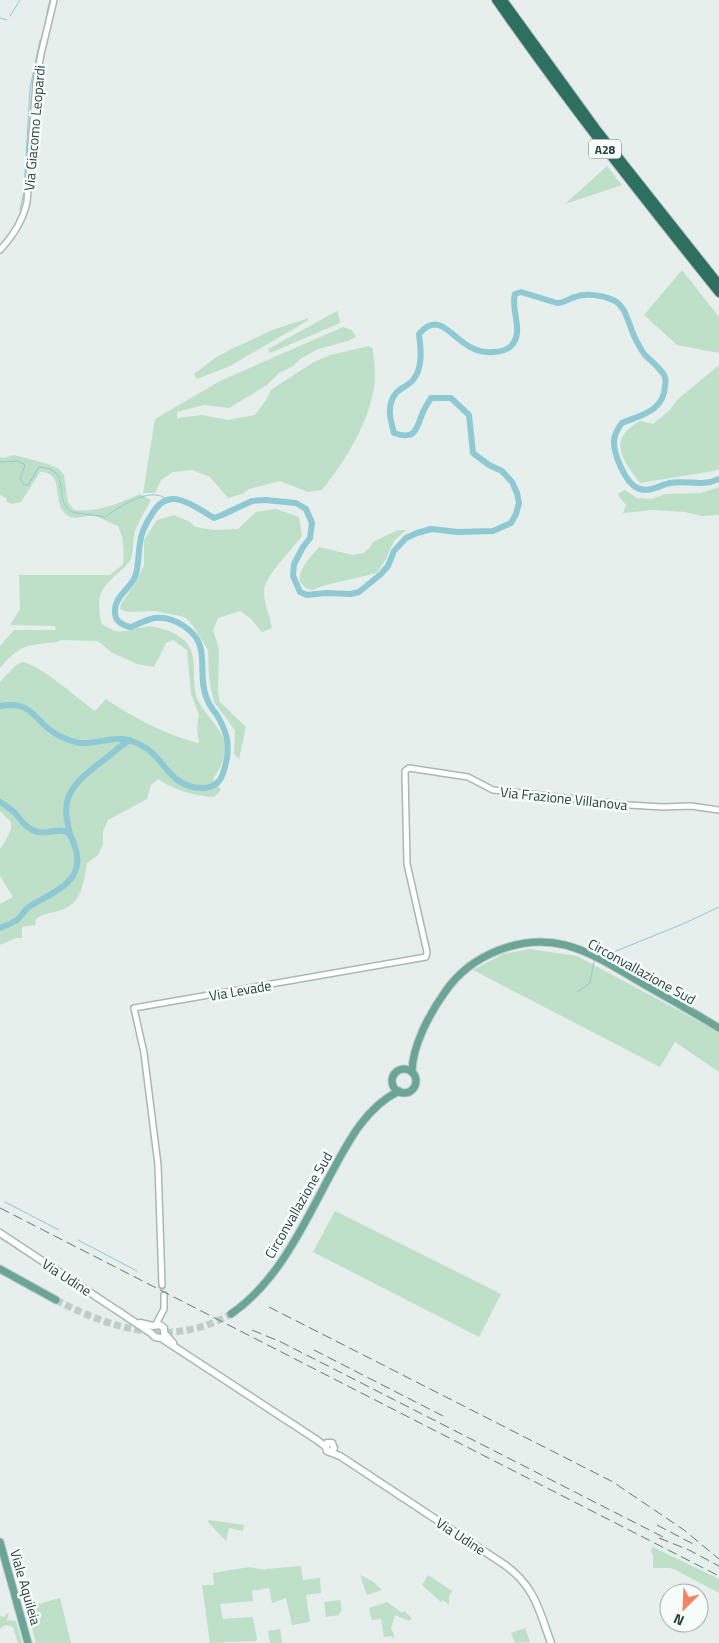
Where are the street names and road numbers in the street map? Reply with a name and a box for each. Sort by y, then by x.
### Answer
street label: Via Giacomo Leopardi [18,64,50,192]
road number: A28 [589,140,621,158]
street label: Via Frazione Villanova [499,781,629,815]
street label: Circonvallazione Sud [584,933,700,1009]
street label: Via Levade [207,974,273,1006]
street label: Circonvallazione Sud [259,1148,337,1262]
street label: Via Udine [38,1253,96,1301]
street label: Via Udine [432,1512,490,1560]
street label: Viale Aquileia [5,1547,47,1627]

